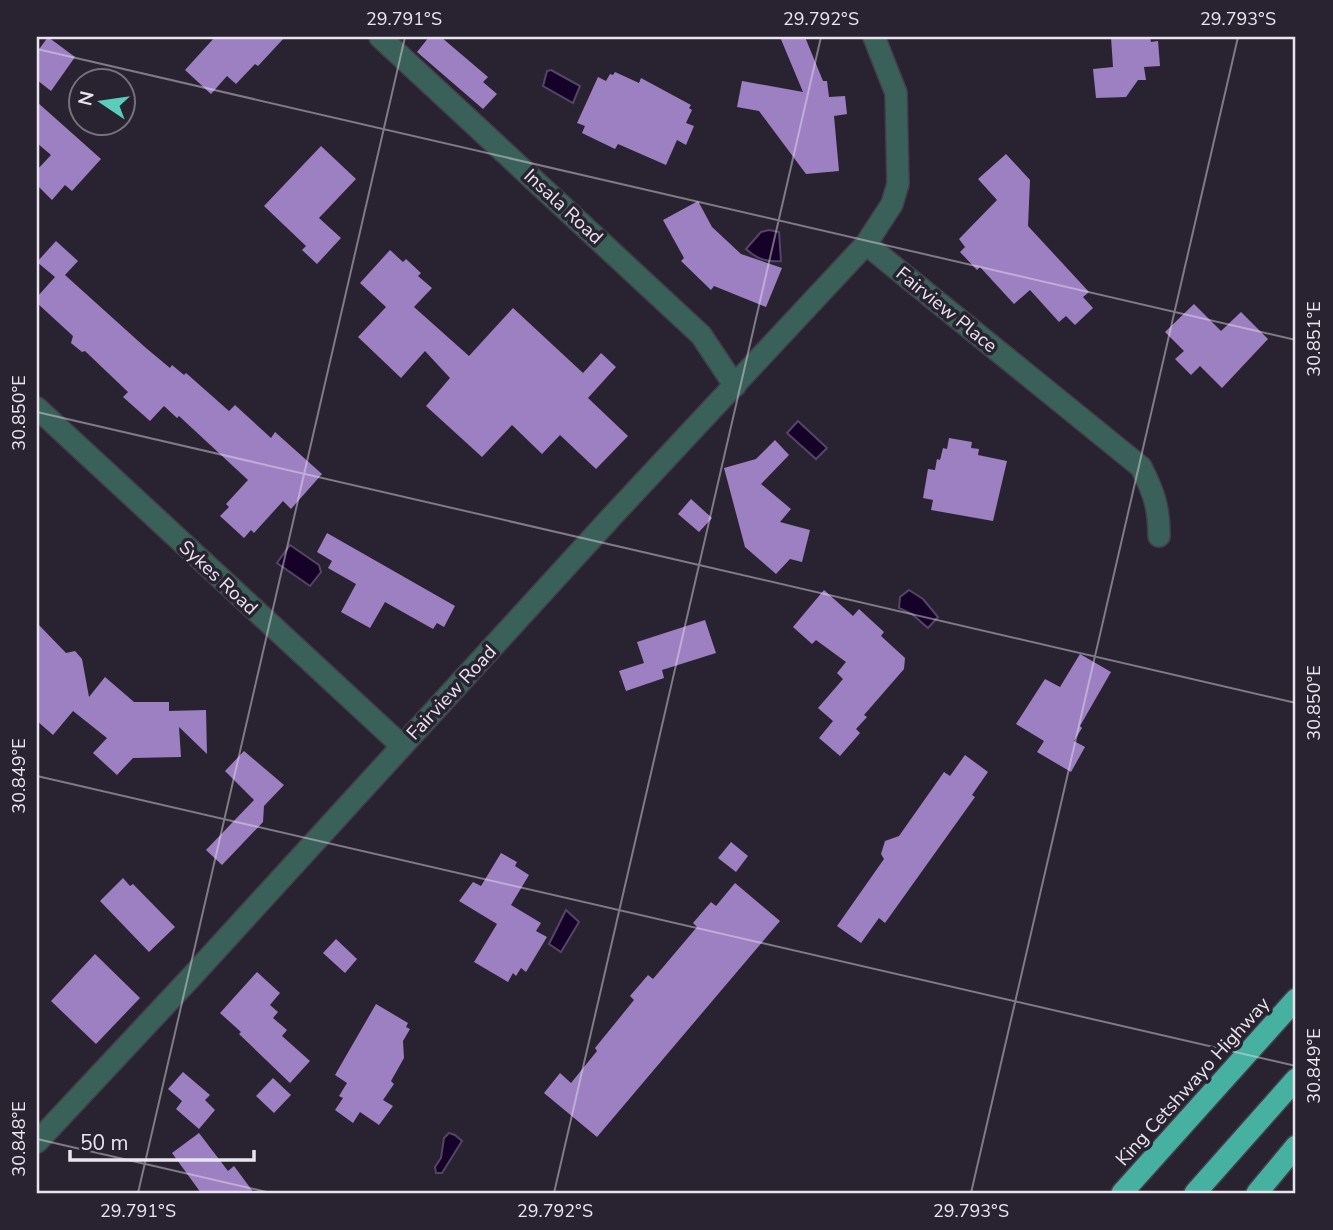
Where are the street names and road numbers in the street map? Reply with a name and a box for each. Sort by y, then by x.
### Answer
street label: Insala Road [518,163,609,250]
street label: Fairview Place [890,261,1002,359]
street label: Sykes Road [173,534,263,621]
street label: Fairview Road [401,640,503,746]
street label: King Cetshwayo Highway [1110,991,1276,1172]

